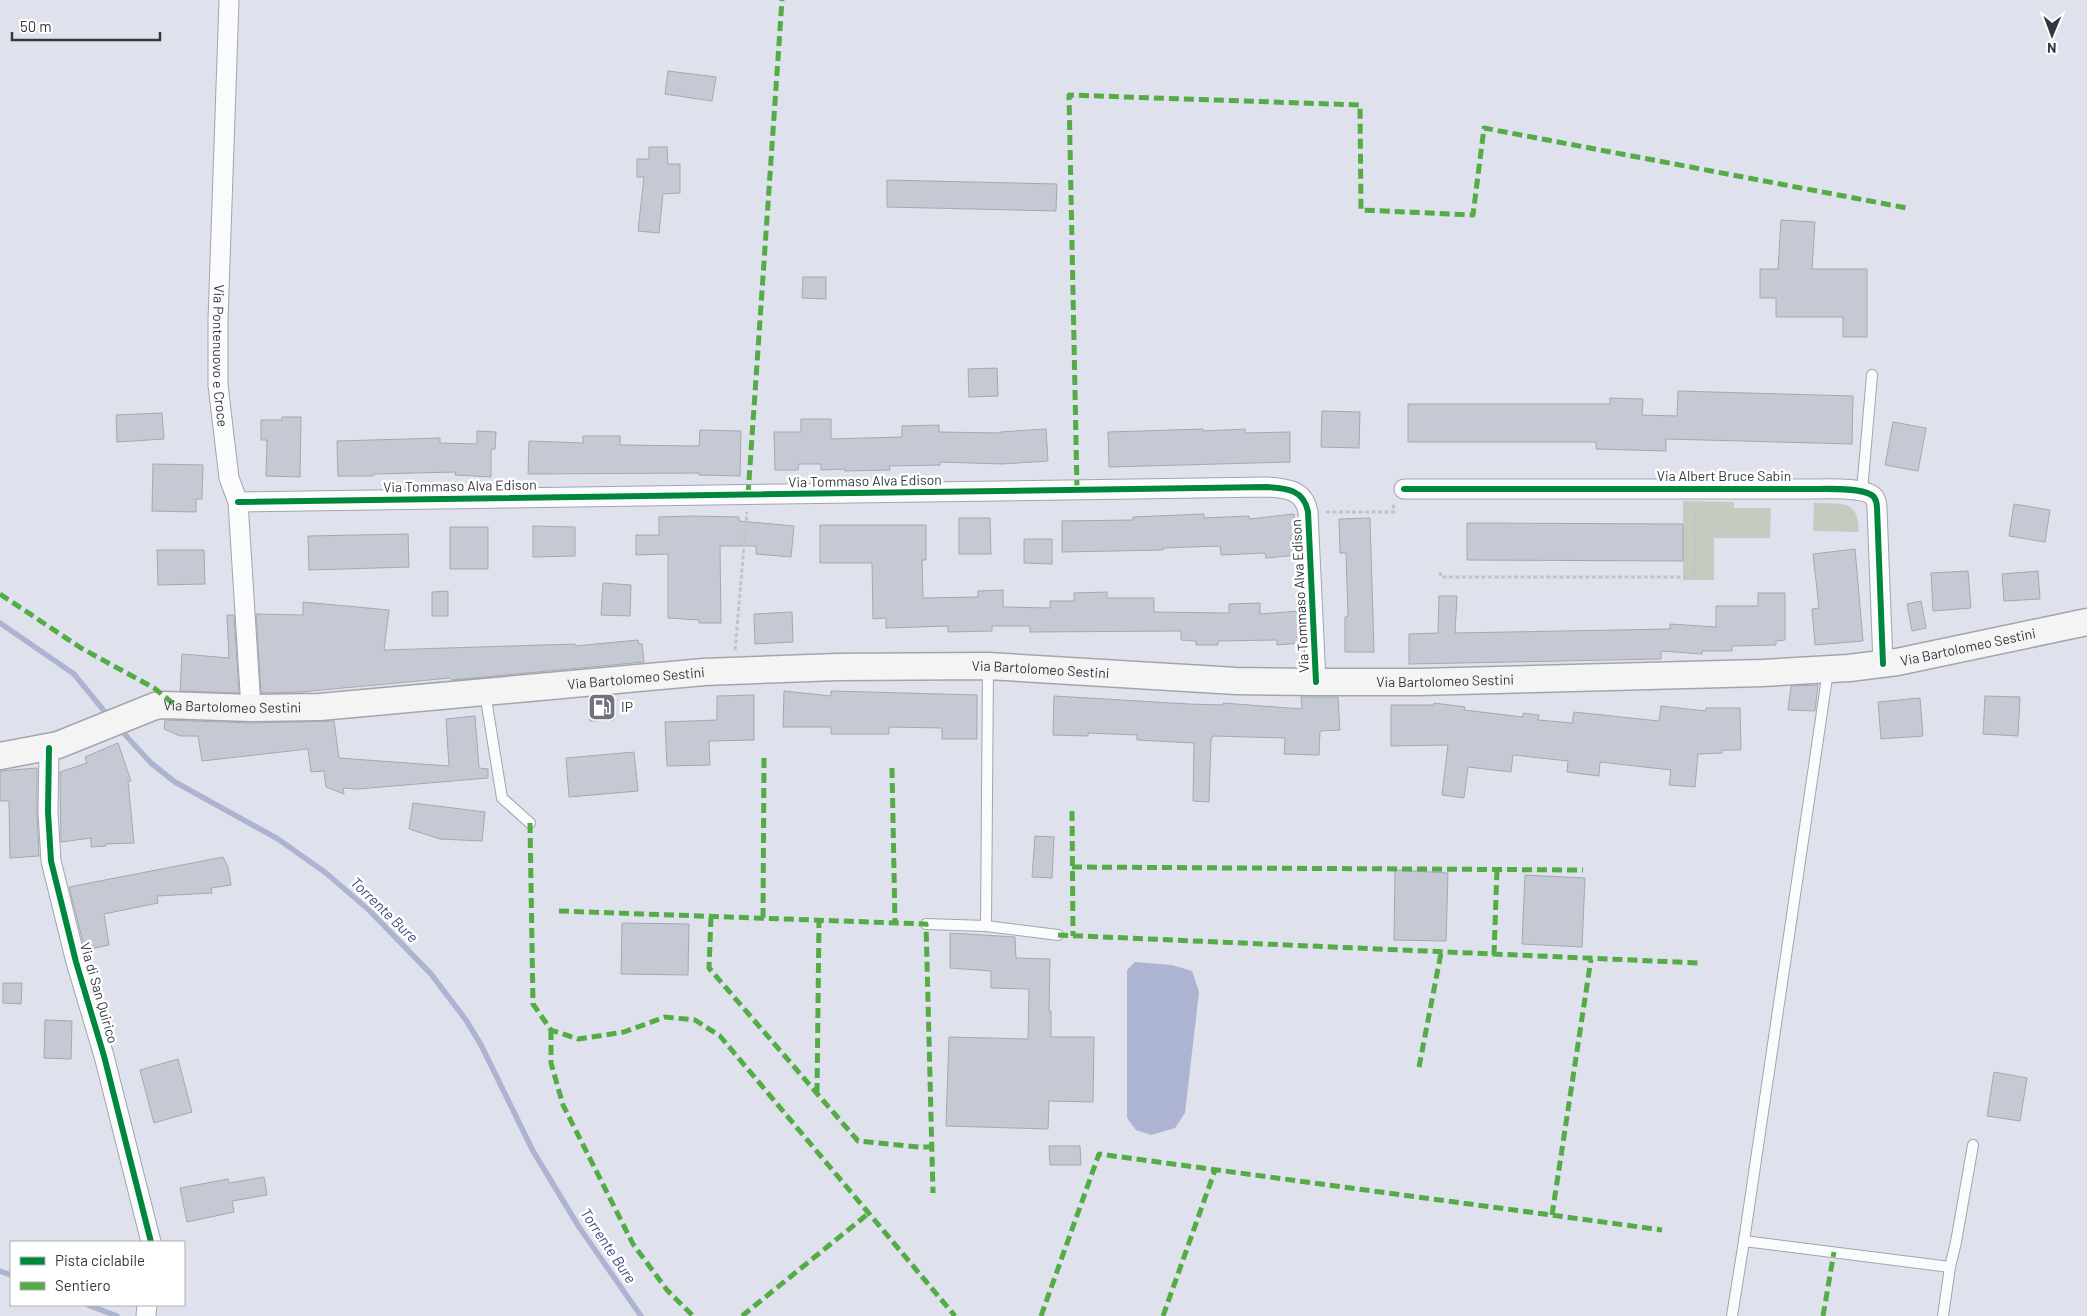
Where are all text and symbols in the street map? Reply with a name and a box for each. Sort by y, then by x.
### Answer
scale bar [12,10,160,42]
north arrow [2027,10,2077,60]
text: 50 m [20,17,52,35]
text: N [2047,40,2057,57]
street label: Via Pontenuovo e Croce [210,284,232,428]
street label: Via Albert Bruce Sabin [1657,467,1791,484]
street label: Via Tommaso Alva Edison [788,471,942,490]
street label: Via Tommaso Alva Edison [383,476,537,495]
street label: Via Tommaso Alva Edison [1287,519,1312,673]
street label: Via Bartolomeo Sestini [1899,624,2037,669]
street label: Via Bartolomeo Sestini [972,657,1110,681]
street label: Via Bartolomeo Sestini [567,663,705,692]
street label: Via Bartolomeo Sestini [1376,670,1514,690]
fuel station icon: IP [587,692,617,722]
street label: Via Bartolomeo Sestini [163,696,301,716]
place label: IP [621,698,633,715]
water label: Torrente Bure [347,873,422,946]
street label: Via di San Quirico [77,940,122,1045]
water label: Torrente Bure [577,1204,641,1287]
legend [10,1241,185,1306]
text: Pista ciclabile [55,1251,145,1269]
text: Sentiero [55,1276,111,1294]

